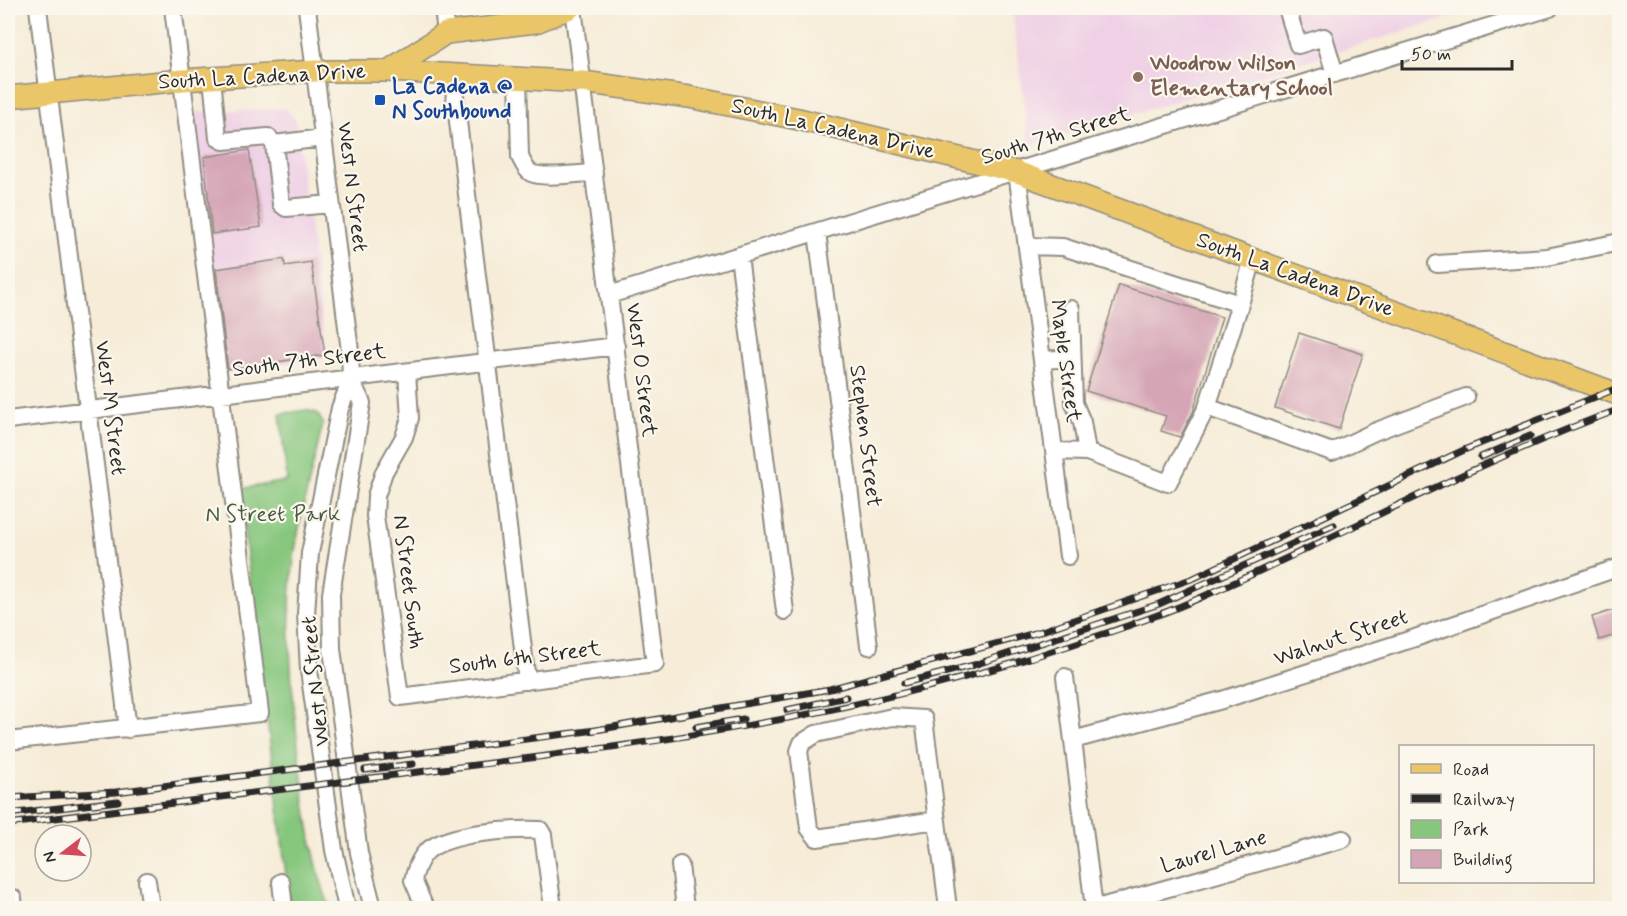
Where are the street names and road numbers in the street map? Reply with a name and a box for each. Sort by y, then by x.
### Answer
street label: South La Cadena Drive [157,58,367,96]
street label: South La Cadena Drive [728,92,938,166]
street label: South 7th Street [978,100,1134,172]
street label: West N Street [330,120,374,254]
street label: South La Cadena Drive [1192,226,1398,324]
street label: Maple Street [1043,298,1087,424]
street label: West O Street [619,301,663,439]
street label: South 7th Street [231,338,387,384]
street label: West M Street [88,339,132,477]
street label: Stephen Street [842,363,888,509]
street label: N Street South [386,513,430,651]
street label: Walnut Street [1270,603,1412,673]
street label: West N Street [295,614,337,748]
street label: South 6th Street [448,635,602,681]
street label: Laurel Lane [1158,824,1270,880]

